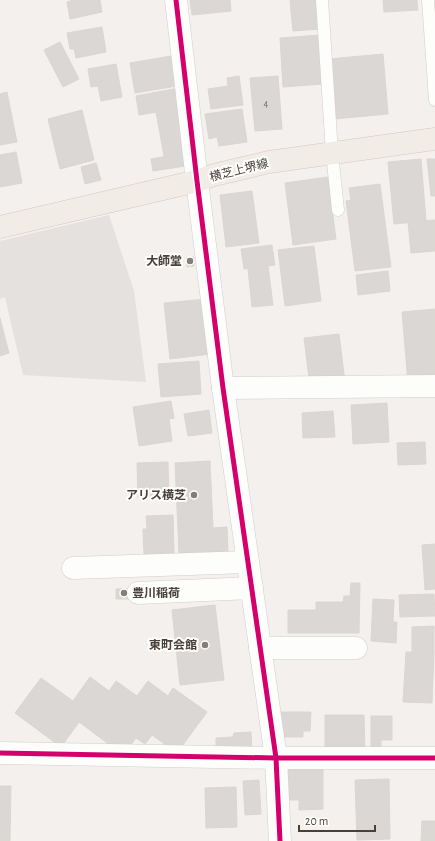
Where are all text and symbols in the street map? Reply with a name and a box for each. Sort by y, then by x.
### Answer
house number: 4 [264,99,269,109]
street label: 横芝上堺線 [208,156,270,183]
place label: 大師堂 [146,254,182,267]
marker: 大師堂 [185,256,195,266]
place label: アリス横芝 [126,488,186,501]
marker: アリス横芝 [189,490,199,500]
place label: 豊川稲荷 [132,586,180,599]
marker: 豊川稲荷 [119,588,129,598]
place label: 東町会館 [149,639,197,651]
marker: 東町会館 [200,640,210,650]
scale bar [299,807,375,833]
text: 20 m [305,815,328,827]

